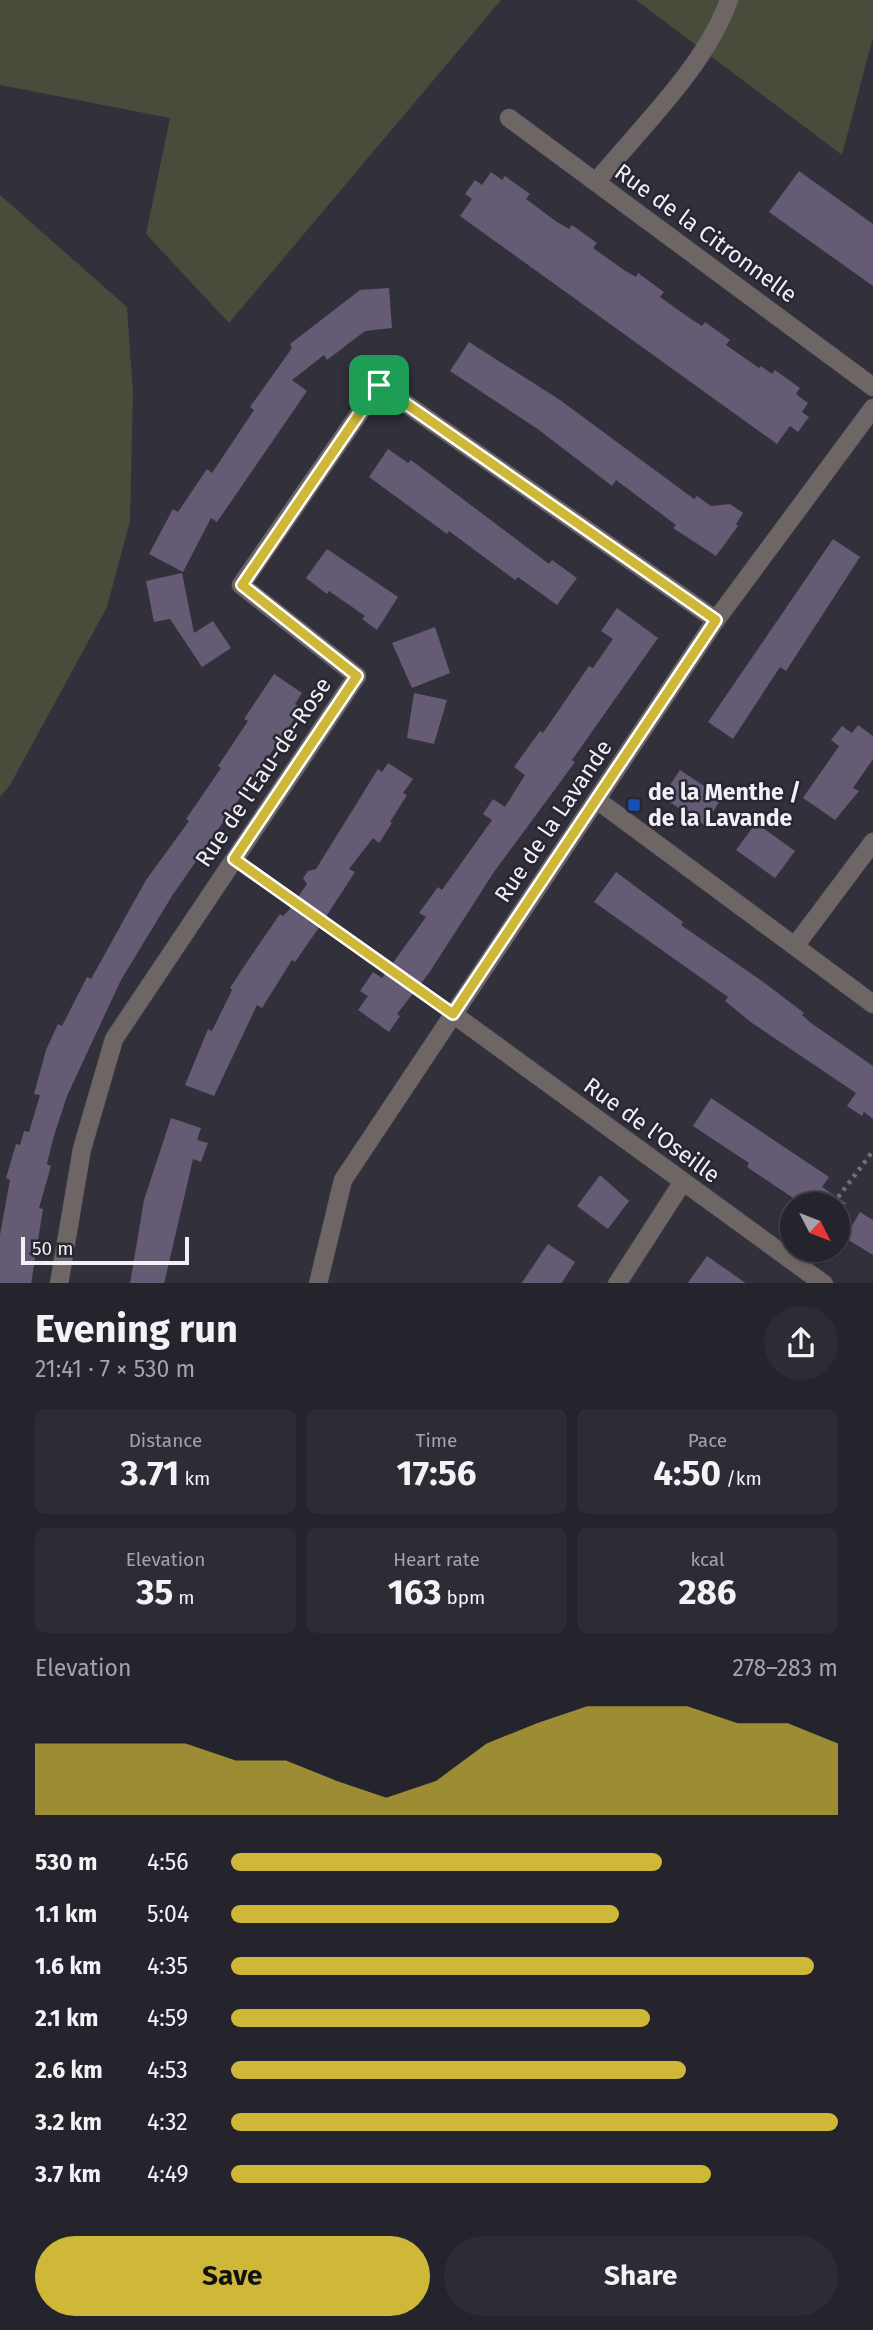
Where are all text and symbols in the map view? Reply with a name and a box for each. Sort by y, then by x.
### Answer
street label: Rue de la Citronnelle [609,158,803,308]
pin [349,355,409,415]
icon: arrive [360,366,398,404]
street label: Rue de l'Eau-de-Rose [189,672,337,872]
street label: Rue de la Lavande [488,734,618,908]
place label: de la Menthe / de la Lavande [648,778,801,832]
marker: de la Menthe / de la Lavande [626,797,642,813]
street label: Rue de l'Oseille [579,1071,725,1189]
north arrow [780,1192,850,1262]
map controls [780,1192,850,1262]
scale bar [21,1234,189,1266]
text: 50 m [32,1237,73,1260]
text: Evening run [35,1306,238,1352]
button: share [764,1306,838,1380]
text: 21:41 · 7 × 530 m [35,1355,195,1383]
text: Distance [129,1429,202,1452]
text: Time [416,1429,457,1452]
text: Pace [688,1429,727,1452]
text: 3.71 [121,1452,179,1494]
text: 17:56 [397,1452,476,1494]
text: 4:50 [653,1452,721,1494]
text: km [179,1467,210,1490]
text: /km [721,1467,762,1490]
text: Elevation [126,1548,205,1571]
text: Heart rate [393,1548,480,1571]
text: kcal [690,1548,725,1571]
text: 35 [136,1571,173,1613]
text: 163 [388,1571,441,1613]
text: 286 [678,1571,737,1613]
text: m [173,1586,195,1609]
text: bpm [441,1586,485,1609]
text: Elevation [35,1654,131,1682]
text: 278–283 m [733,1654,838,1682]
text: 530 m [35,1848,97,1876]
text: 4:56 [147,1848,189,1876]
text: 1.1 km [35,1900,97,1928]
text: 5:04 [147,1900,189,1928]
text: 1.6 km [35,1952,102,1980]
text: 4:35 [147,1952,188,1980]
text: 2.1 km [35,2004,98,2032]
text: 4:59 [147,2004,188,2032]
text: 2.6 km [35,2056,103,2084]
text: 4:53 [147,2056,188,2084]
text: 3.2 km [35,2108,102,2136]
text: 4:32 [147,2108,188,2136]
text: 3.7 km [35,2160,101,2188]
text: 4:49 [147,2160,189,2188]
button: Save [35,2236,430,2316]
button: Share [444,2236,838,2316]

